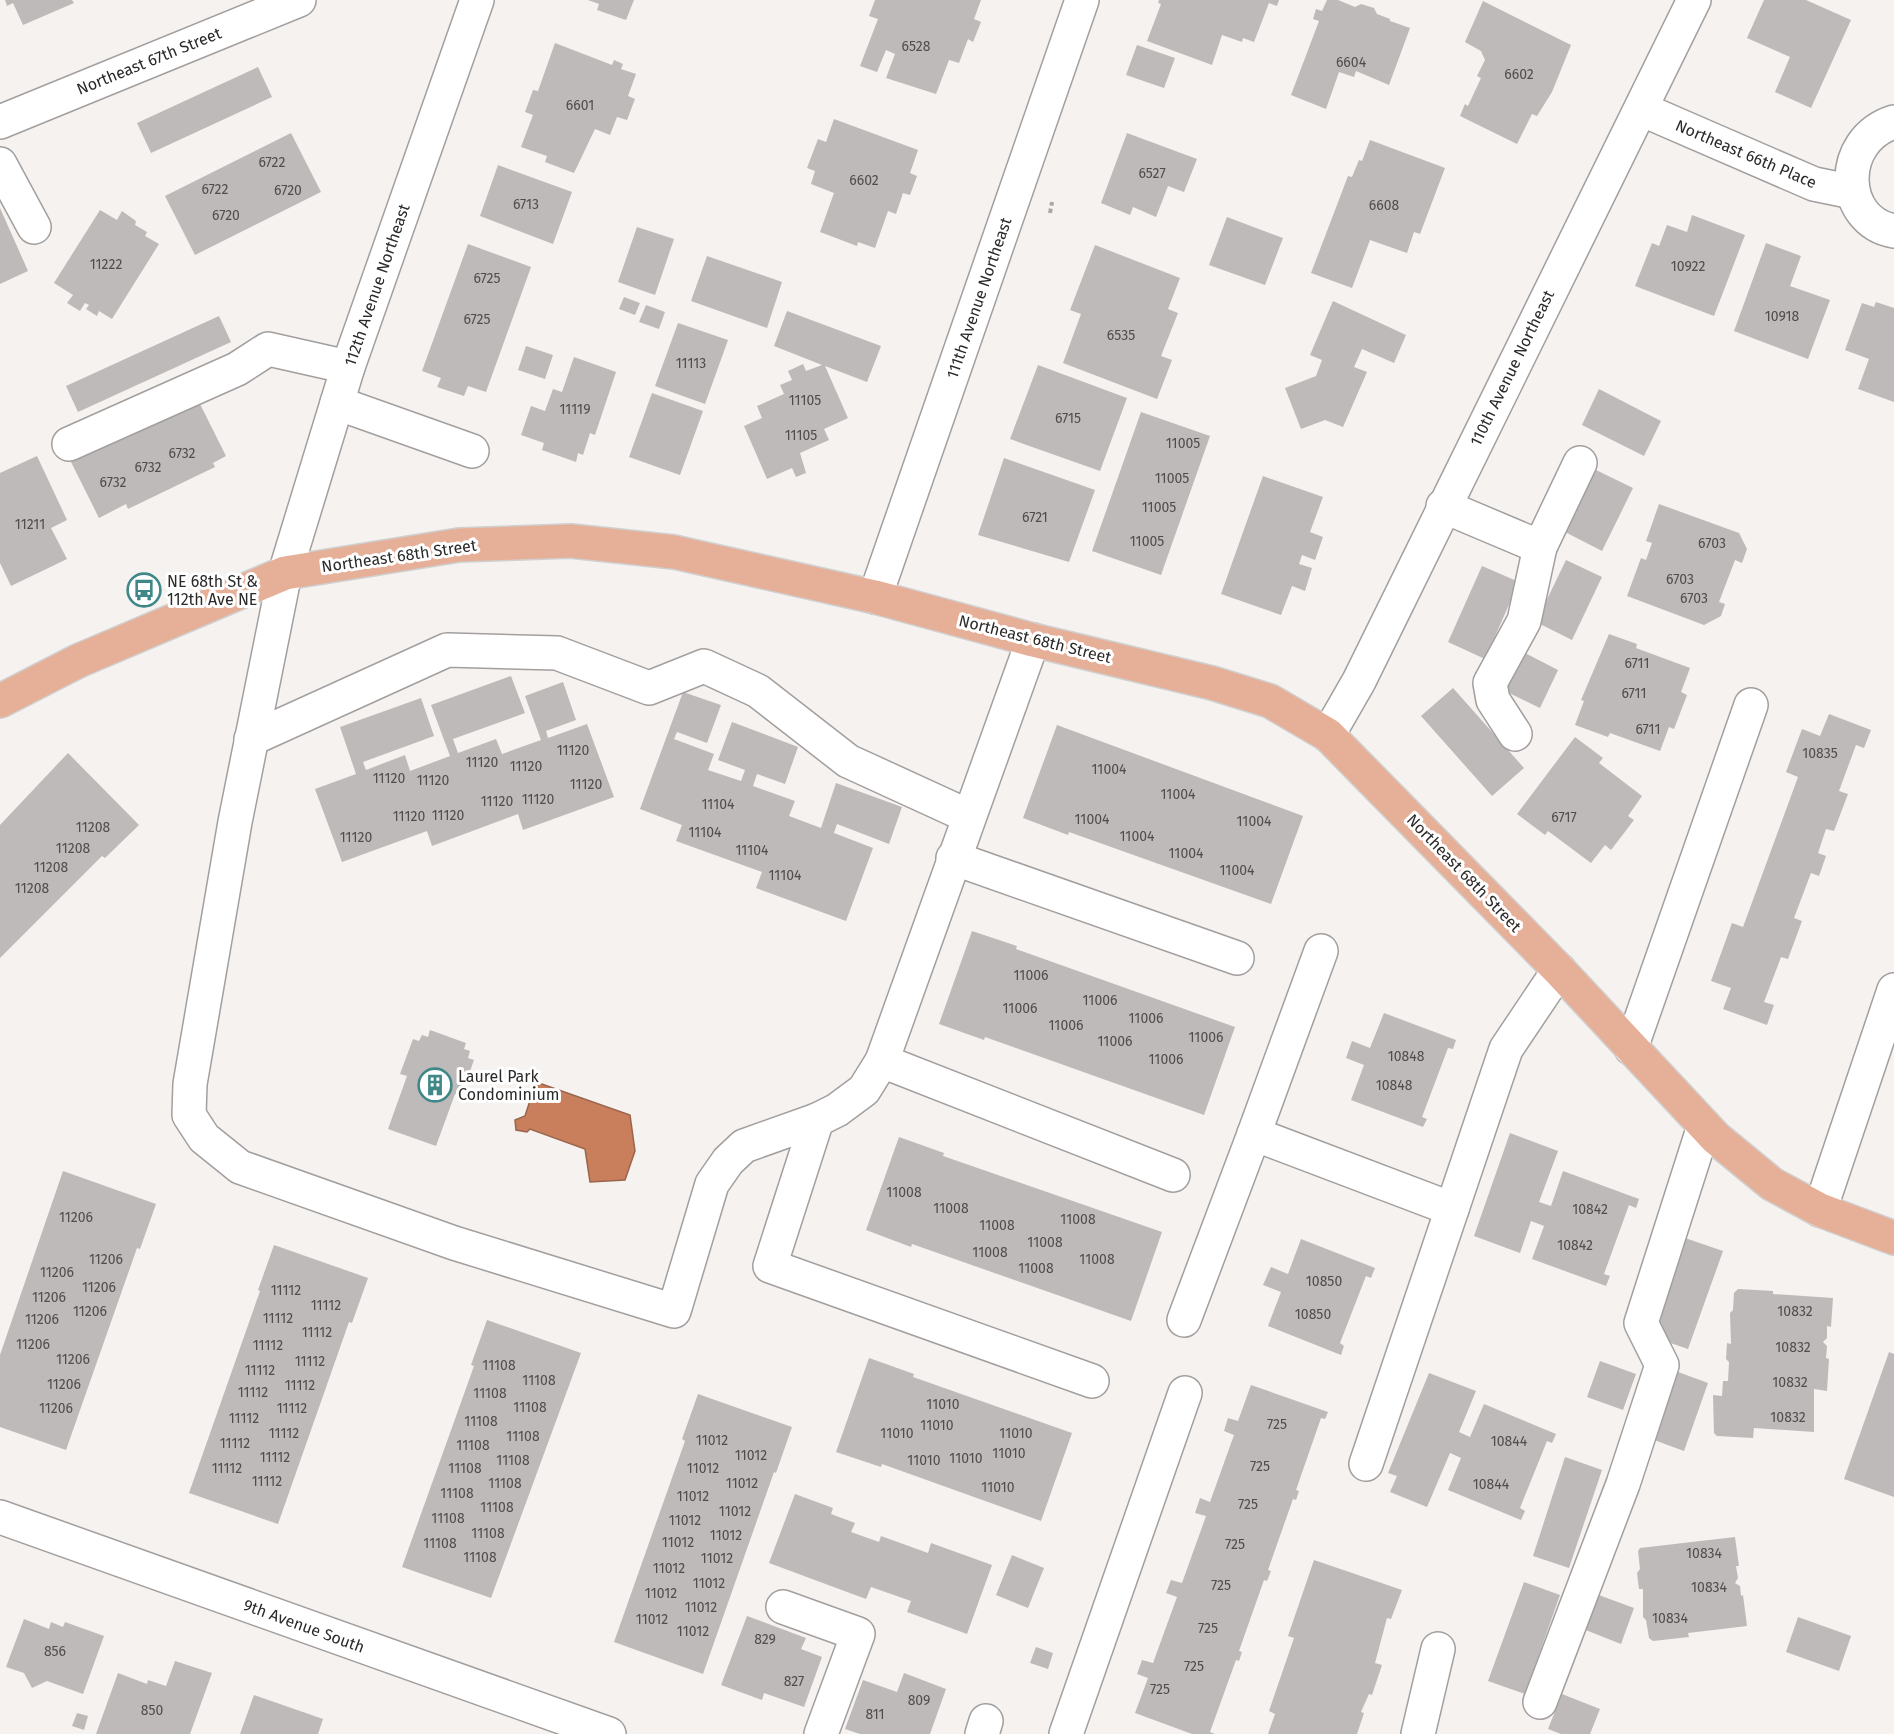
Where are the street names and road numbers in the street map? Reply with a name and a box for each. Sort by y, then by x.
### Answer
street label: Northeast 67th Street [74,23,224,99]
street label: Northeast 66th Place [1673,116,1819,192]
street label: 112th Avenue Northeast [340,201,414,369]
street label: 111th Avenue Northeast [943,215,1016,381]
street label: 110th Avenue Northeast [1466,287,1558,449]
street label: Northeast 68th Street [320,536,478,576]
street label: Northeast 68th Street [957,611,1113,667]
street label: Northeast 68th Street [1403,810,1525,936]
street label: 9th Avenue South [241,1595,367,1657]

